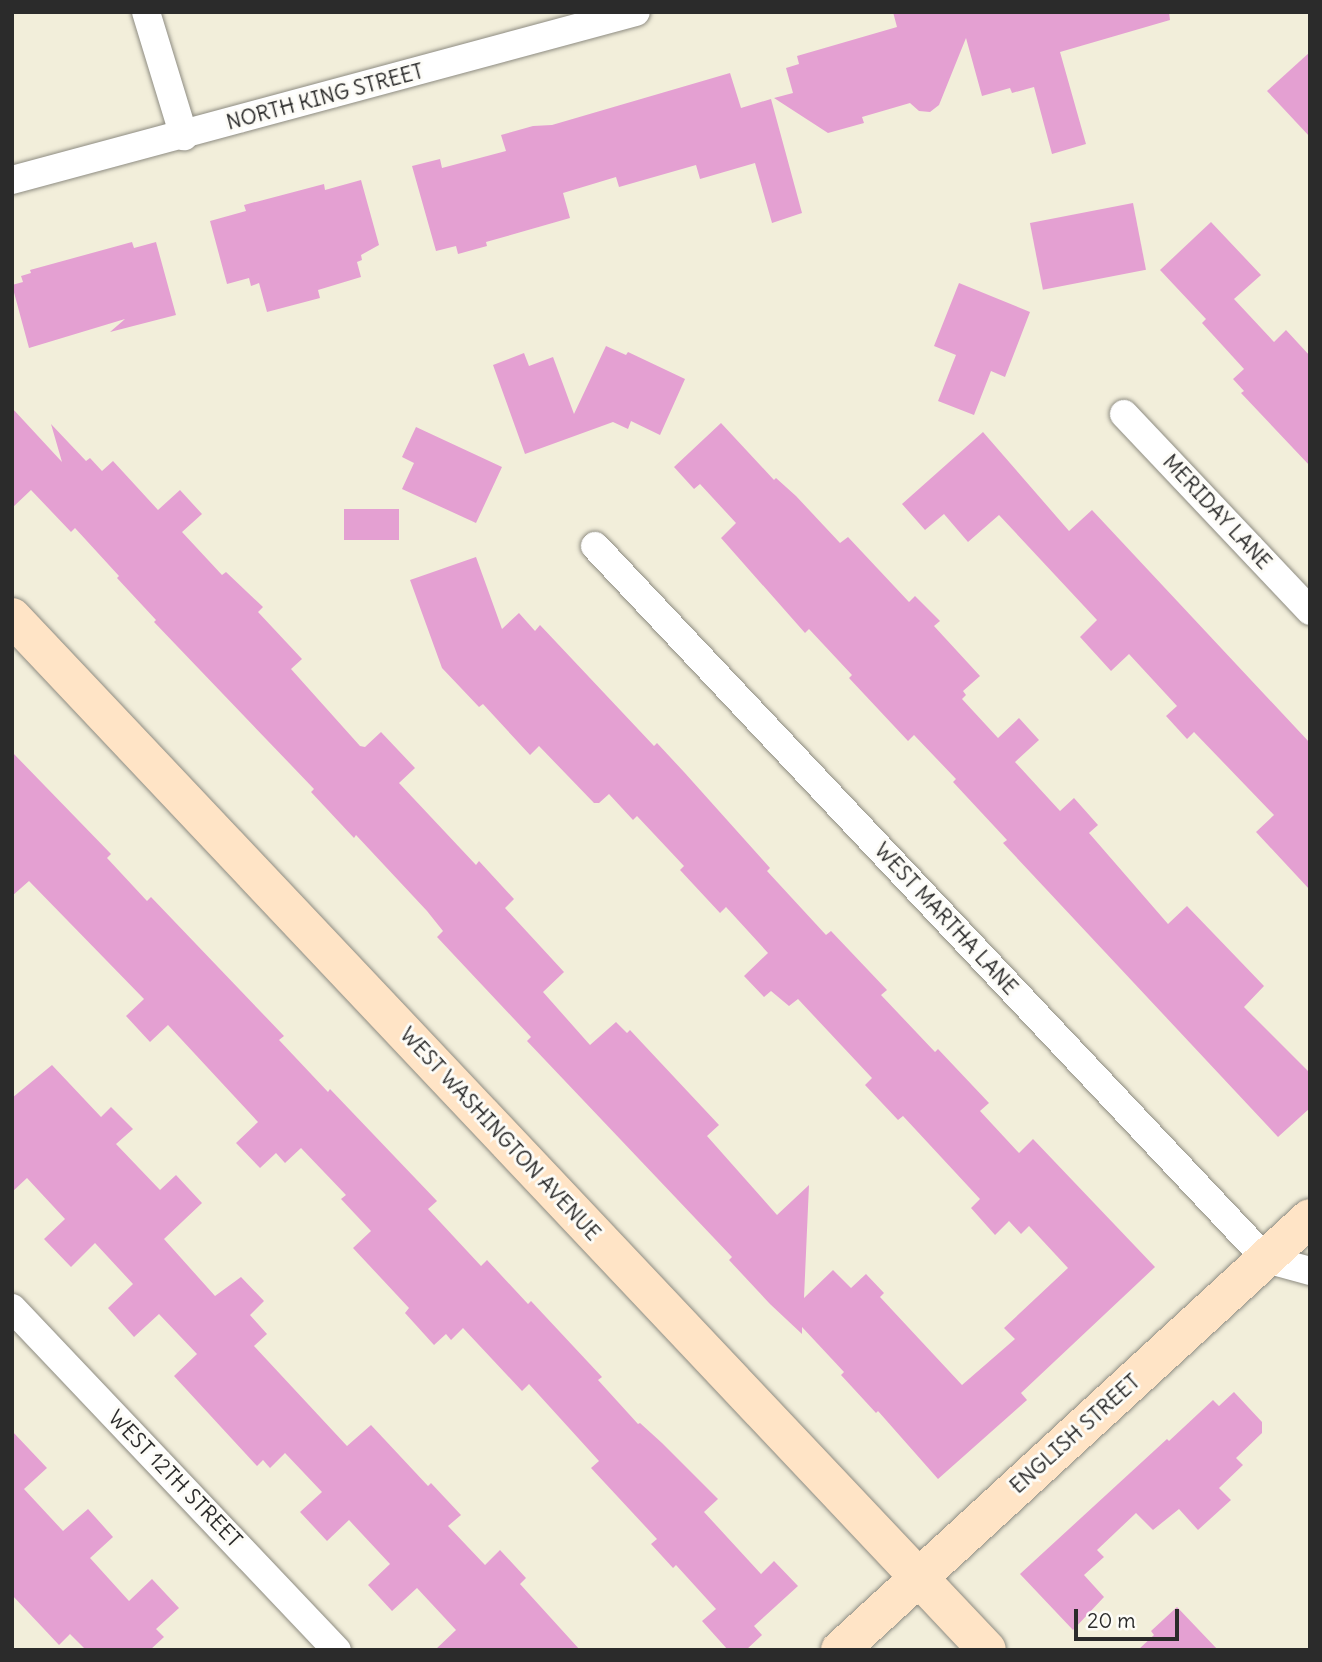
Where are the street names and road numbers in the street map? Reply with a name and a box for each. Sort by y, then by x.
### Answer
street label: NORTH KING STREET [224,59,426,135]
street label: MERIDAY LANE [1157,449,1277,575]
street label: WEST MARTHA LANE [869,838,1023,1000]
street label: WEST WASHINGTON AVENUE [395,1022,605,1246]
street label: ENGLISH STREET [1005,1369,1145,1499]
street label: WEST 12TH STREET [103,1405,247,1553]

